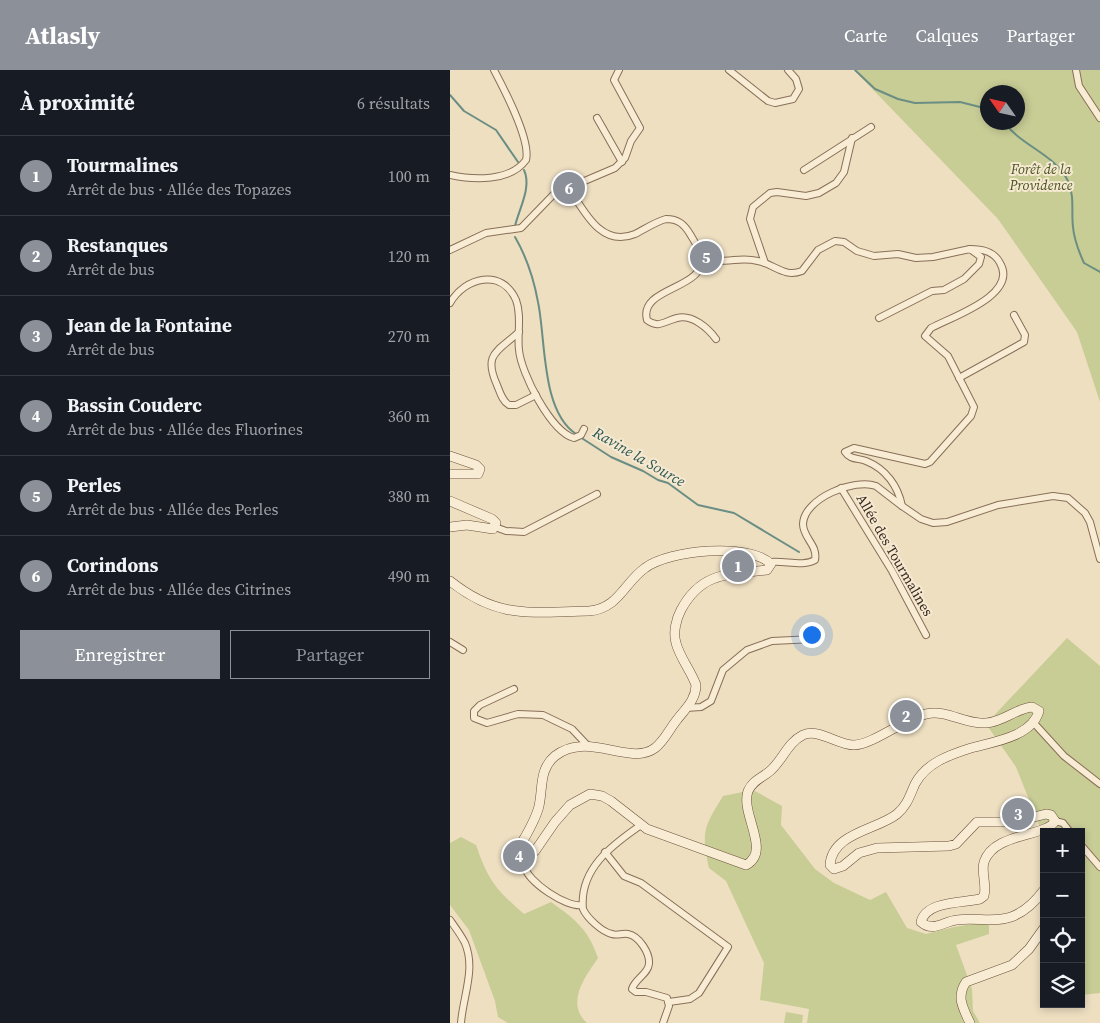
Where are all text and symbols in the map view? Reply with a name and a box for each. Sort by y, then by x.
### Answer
text: Atlasly [25,19,100,52]
text: Carte [844,23,887,48]
text: Calques [915,23,979,48]
text: Partager [1007,23,1075,48]
north arrow [980,85,1025,130]
text: À proximité [20,88,135,117]
text: 6 résultats [357,92,430,114]
text: Tourmalines [67,152,178,178]
park label: Forêt de la Providence [1008,159,1073,195]
text: 1 [32,165,40,187]
text: 100 m [388,165,430,187]
pin: 6 [553,169,585,207]
text: Arrêt de bus · Allée des Topazes [67,178,291,200]
text: Restanques [67,232,168,258]
pin: 5 [690,238,722,276]
text: 2 [32,245,40,267]
text: 120 m [388,245,430,267]
text: Arrêt de bus [67,258,154,280]
text: Jean de la Fontaine [67,312,232,338]
text: 3 [32,325,40,347]
text: 270 m [388,325,430,347]
text: Arrêt de bus [67,338,154,360]
text: Bassin Couderc [67,392,202,418]
text: 4 [32,405,40,427]
text: 360 m [388,405,430,427]
text: Arrêt de bus · Allée des Fluorines [67,418,303,440]
water label: Ravine la Source [588,421,689,491]
text: Perles [67,472,121,498]
text: 5 [32,485,40,507]
text: 380 m [388,485,430,507]
street label: Allée des Tourmalines [852,490,938,620]
text: Arrêt de bus · Allée des Perles [67,498,279,520]
pin: 1 [722,547,754,585]
text: Corindons [67,552,158,578]
text: 6 [32,565,40,587]
text: 490 m [388,565,430,587]
text: Arrêt de bus · Allée des Citrines [67,578,291,600]
your location [799,622,825,648]
button: Enregistrer [20,630,220,679]
button: Partager [230,630,430,679]
pin: 2 [890,697,922,735]
pin: 3 [1002,795,1034,833]
map controls [1040,828,1085,1008]
button: + [1040,828,1085,873]
pin: 4 [503,837,535,875]
button: − [1040,873,1085,918]
button: locate [1040,918,1085,963]
button: layers [1040,963,1085,1008]

